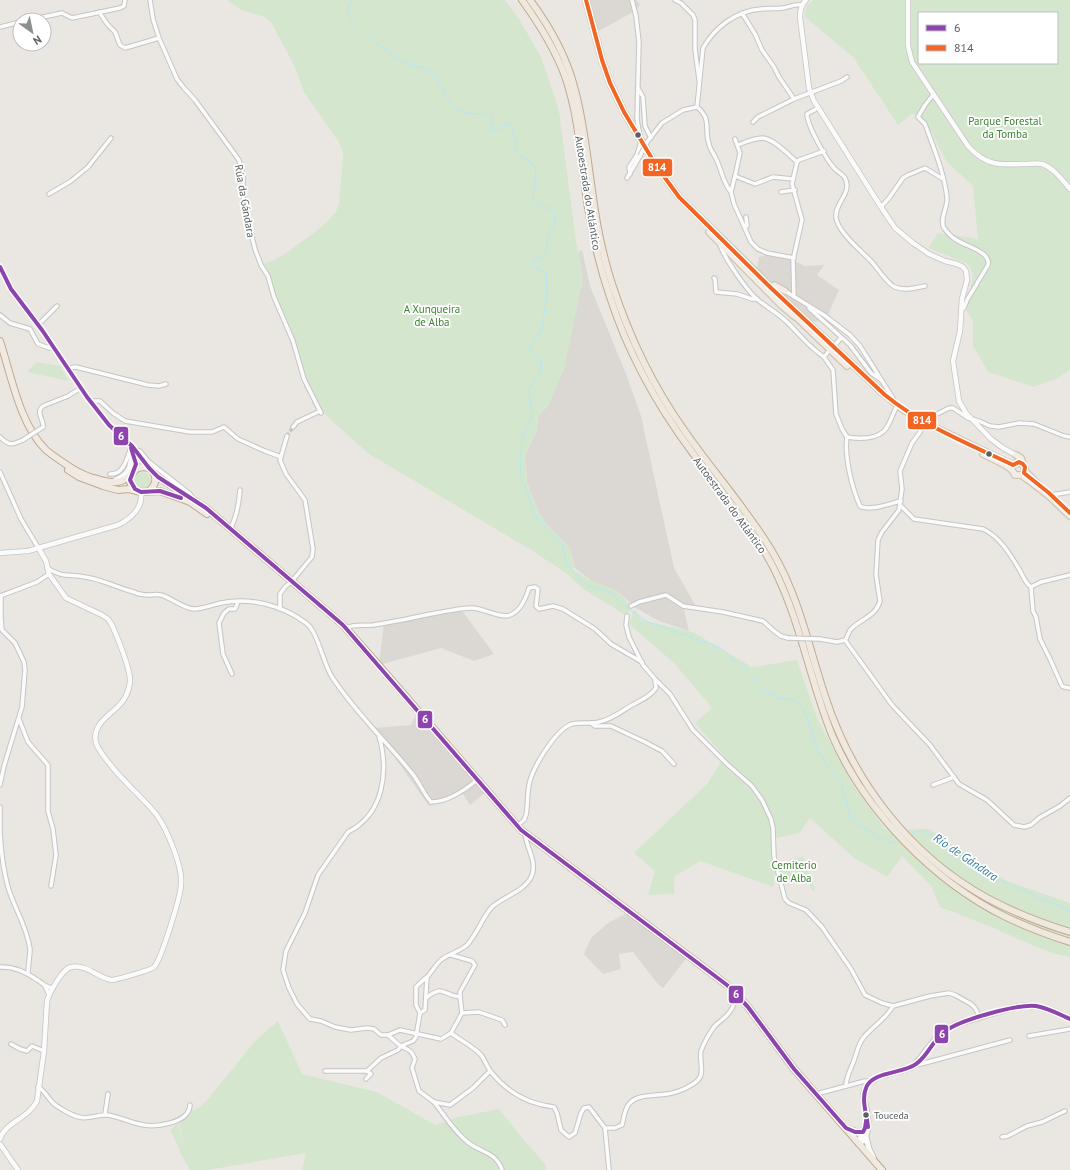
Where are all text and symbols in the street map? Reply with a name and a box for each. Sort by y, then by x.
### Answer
north arrow [12,12,52,52]
legend [918,12,1058,64]
text: 6 [954,20,961,35]
text: N [31,33,44,48]
text: 814 [954,40,974,55]
park label: Parque Forestal da Tomba [968,114,1042,141]
unlabelled marker [633,130,643,140]
street label: Autoestrada do Atlántico [572,135,604,251]
line badge: 814 [642,158,673,177]
text: 814 [648,160,667,174]
street label: Rúa da Gándara [232,163,258,239]
park label: A Xunqueira de Alba [404,302,460,329]
line badge: 814 [907,411,937,430]
text: 814 [913,413,932,427]
line badge: 6 [113,426,129,446]
text: 6 [118,429,124,443]
unlabelled marker [984,449,994,459]
street label: Autoestrada do Atlántico [690,454,770,556]
line badge: 6 [417,710,433,729]
text: 6 [422,712,428,726]
water label: Río de Gándara [931,830,1001,884]
park label: Cemiterio de Alba [771,858,817,885]
line badge: 6 [728,985,744,1004]
text: 6 [733,987,739,1001]
line badge: 6 [934,1024,949,1044]
text: 6 [939,1027,945,1041]
place label: Touceda [874,1109,909,1122]
marker: Touceda [861,1110,871,1120]

